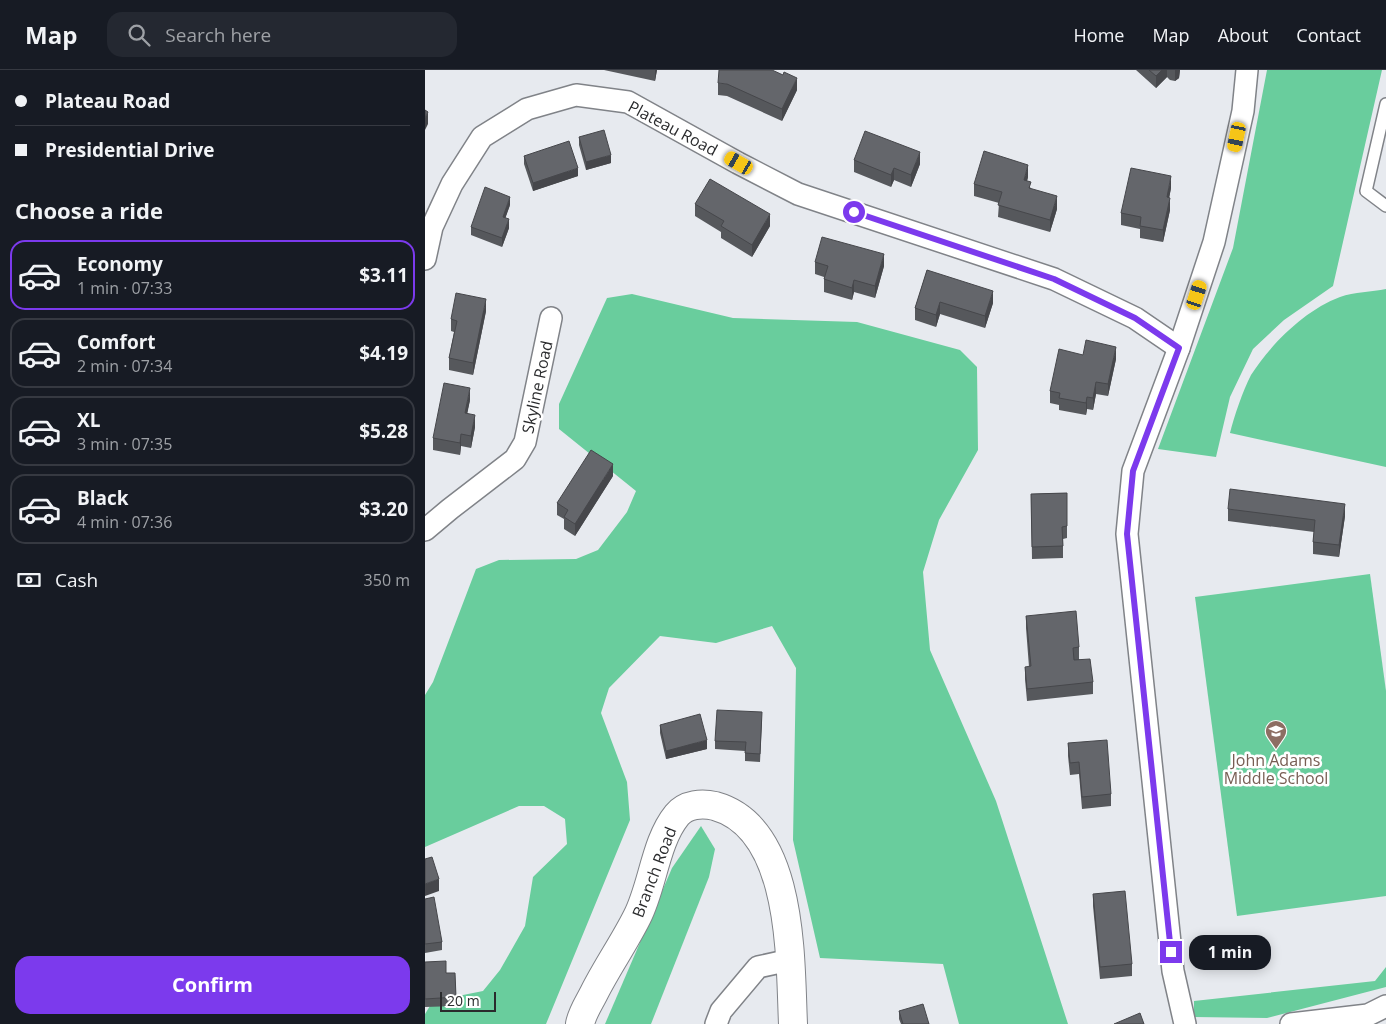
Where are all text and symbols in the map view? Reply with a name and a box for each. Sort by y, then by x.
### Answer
search box [107,12,457,57]
text: Map [25,18,77,51]
icon: search [125,21,153,49]
text: Search here [165,22,271,48]
text: Home [1074,23,1124,47]
text: Map [1152,23,1190,47]
text: About [1218,23,1268,47]
text: Contact [1296,23,1361,47]
text: Plateau Road [45,88,170,114]
street label: Plateau Road [624,95,722,161]
car [1226,121,1247,153]
text: Presidential Drive [45,137,215,163]
car [722,149,755,177]
text: Choose a ride [15,195,163,225]
route start [843,201,865,223]
text: Economy [77,251,163,277]
icon: car [17,253,62,298]
text: $3.11 [359,262,408,288]
text: 1 min · 07:33 [77,277,172,299]
car [1185,278,1208,312]
text: Comfort [77,329,156,355]
icon: car [17,331,62,376]
street label: Skyline Road [516,339,558,435]
text: $4.19 [359,340,408,366]
text: 2 min · 07:34 [77,355,172,377]
text: XL [77,407,100,433]
icon: car [17,409,62,454]
text: $5.28 [359,418,408,444]
text: 3 min · 07:35 [77,433,172,455]
text: Black [77,485,129,511]
icon: car [17,487,62,532]
text: $3.20 [359,496,408,522]
text: 4 min · 07:36 [77,511,172,533]
icon: cash [15,566,43,594]
text: Cash [55,567,98,593]
text: 350 m [364,569,410,591]
school or university icon: John Adams Middle School [1264,719,1288,750]
place label: John Adams Middle School [1224,749,1328,789]
street label: Branch Road [627,824,681,920]
callout: 1 min [1189,934,1271,970]
route end [1160,941,1182,963]
text: 1 min [1208,941,1252,963]
button: Confirm [15,956,410,1014]
scale bar [440,989,496,1012]
text: 20 m [447,991,480,1010]

